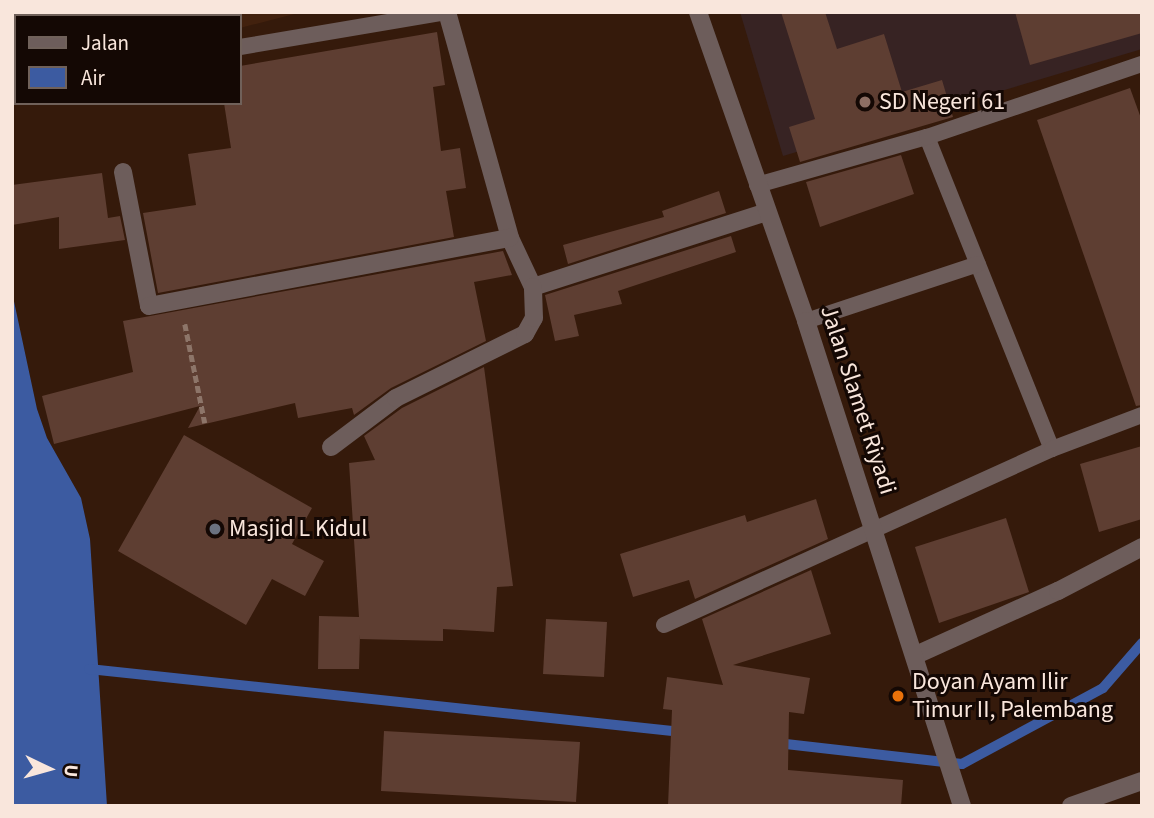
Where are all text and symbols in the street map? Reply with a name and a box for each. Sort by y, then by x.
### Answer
legend [14,14,242,105]
text: Jalan [81,28,129,58]
text: Air [81,63,105,93]
place label: SD Negeri 61 [879,88,1005,116]
marker: SD Negeri 61 [857,94,873,110]
street label: Jalan Slamet Riyadi [814,302,902,498]
place label: Masjid L Kidul [229,515,367,543]
marker: Masjid L Kidul [207,521,223,537]
place label: Doyan Ayam Ilir Timur II, Palembang [912,668,1113,724]
marker: Doyan Ayam Ilir Timur II, Palembang [890,688,906,704]
north arrow [14,734,84,804]
text: U [56,763,84,778]

